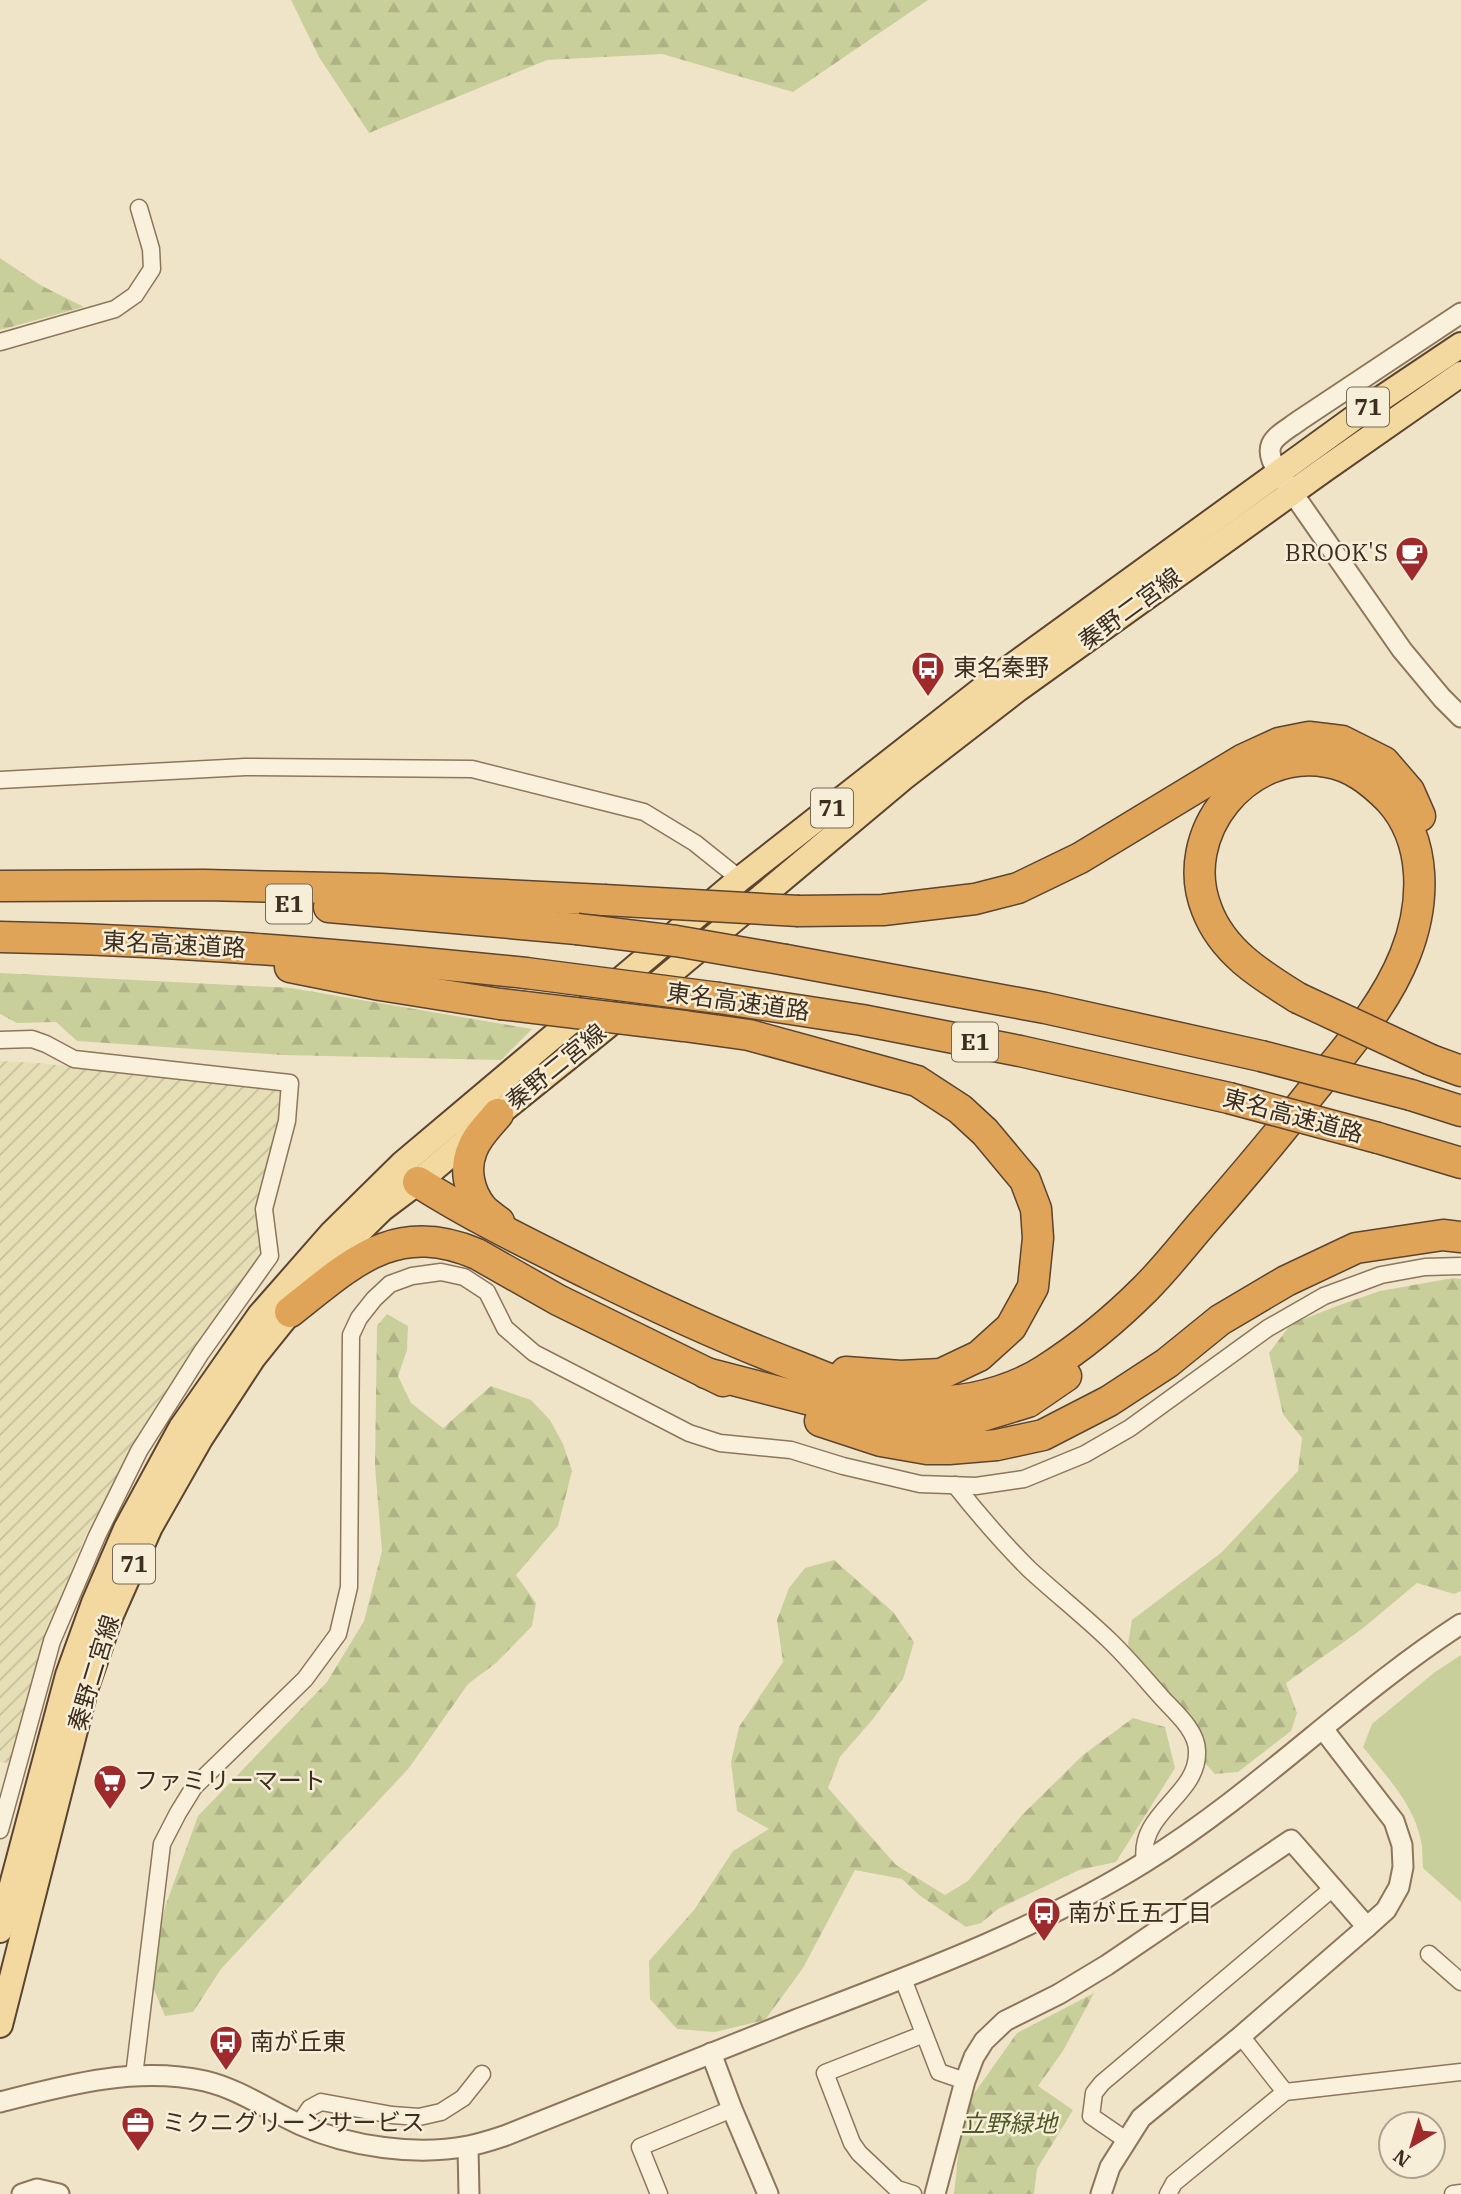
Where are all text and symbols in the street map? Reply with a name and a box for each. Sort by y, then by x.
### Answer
road number: 71 [1347,388,1389,426]
cafe icon: BROOK'S [1393,534,1431,583]
place label: BROOK'S [1285,536,1388,568]
street label: 秦野二宮線 [1071,560,1187,656]
bus stop icon: 東名秦野 [909,649,947,698]
place label: 東名秦野 [953,651,1049,683]
road number: 71 [811,788,853,828]
road number: E1 [266,884,312,923]
street label: 東名高速道路 [101,924,247,964]
street label: 東名高速道路 [665,975,812,1027]
street label: 秦野二宮線 [499,1016,612,1116]
road number: E1 [952,1023,998,1062]
street label: 東名高速道路 [1220,1081,1367,1149]
road number: 71 [113,1544,155,1583]
street label: 秦野二宮線 [60,1611,126,1735]
supermarket icon: ファミリーマート [91,1762,129,1811]
place label: ファミリーマート [134,1764,326,1796]
bus stop icon: 南が丘五丁目 [1025,1894,1063,1943]
place label: 南が丘五丁目 [1068,1896,1212,1928]
bus stop icon: 南が丘東 [207,2023,245,2072]
place label: 南が丘東 [250,2025,346,2057]
office icon: ミクニグリーンサービス [119,2104,157,2153]
place label: ミクニグリーンサービス [162,2106,425,2138]
park label: 立野緑地 [961,2107,1060,2139]
north arrow [1377,2110,1447,2180]
text: N [1388,2144,1415,2172]

